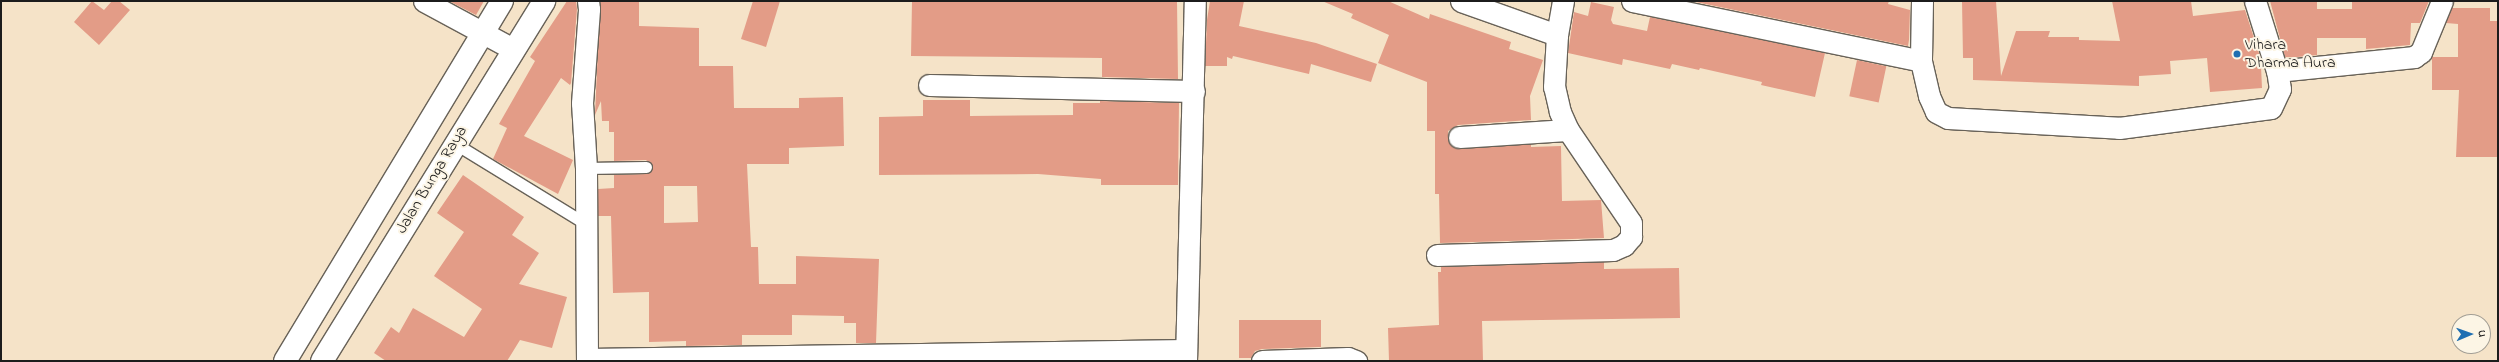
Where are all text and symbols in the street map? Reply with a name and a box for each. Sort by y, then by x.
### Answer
place label: Vihara Dharma Aura [2245,35,2336,73]
marker: Vihara Dharma Aura [2232,49,2242,59]
street label: Jalan Bunga Raya [392,123,472,237]
north arrow [2451,314,2491,354]
text: U [2474,330,2490,337]

